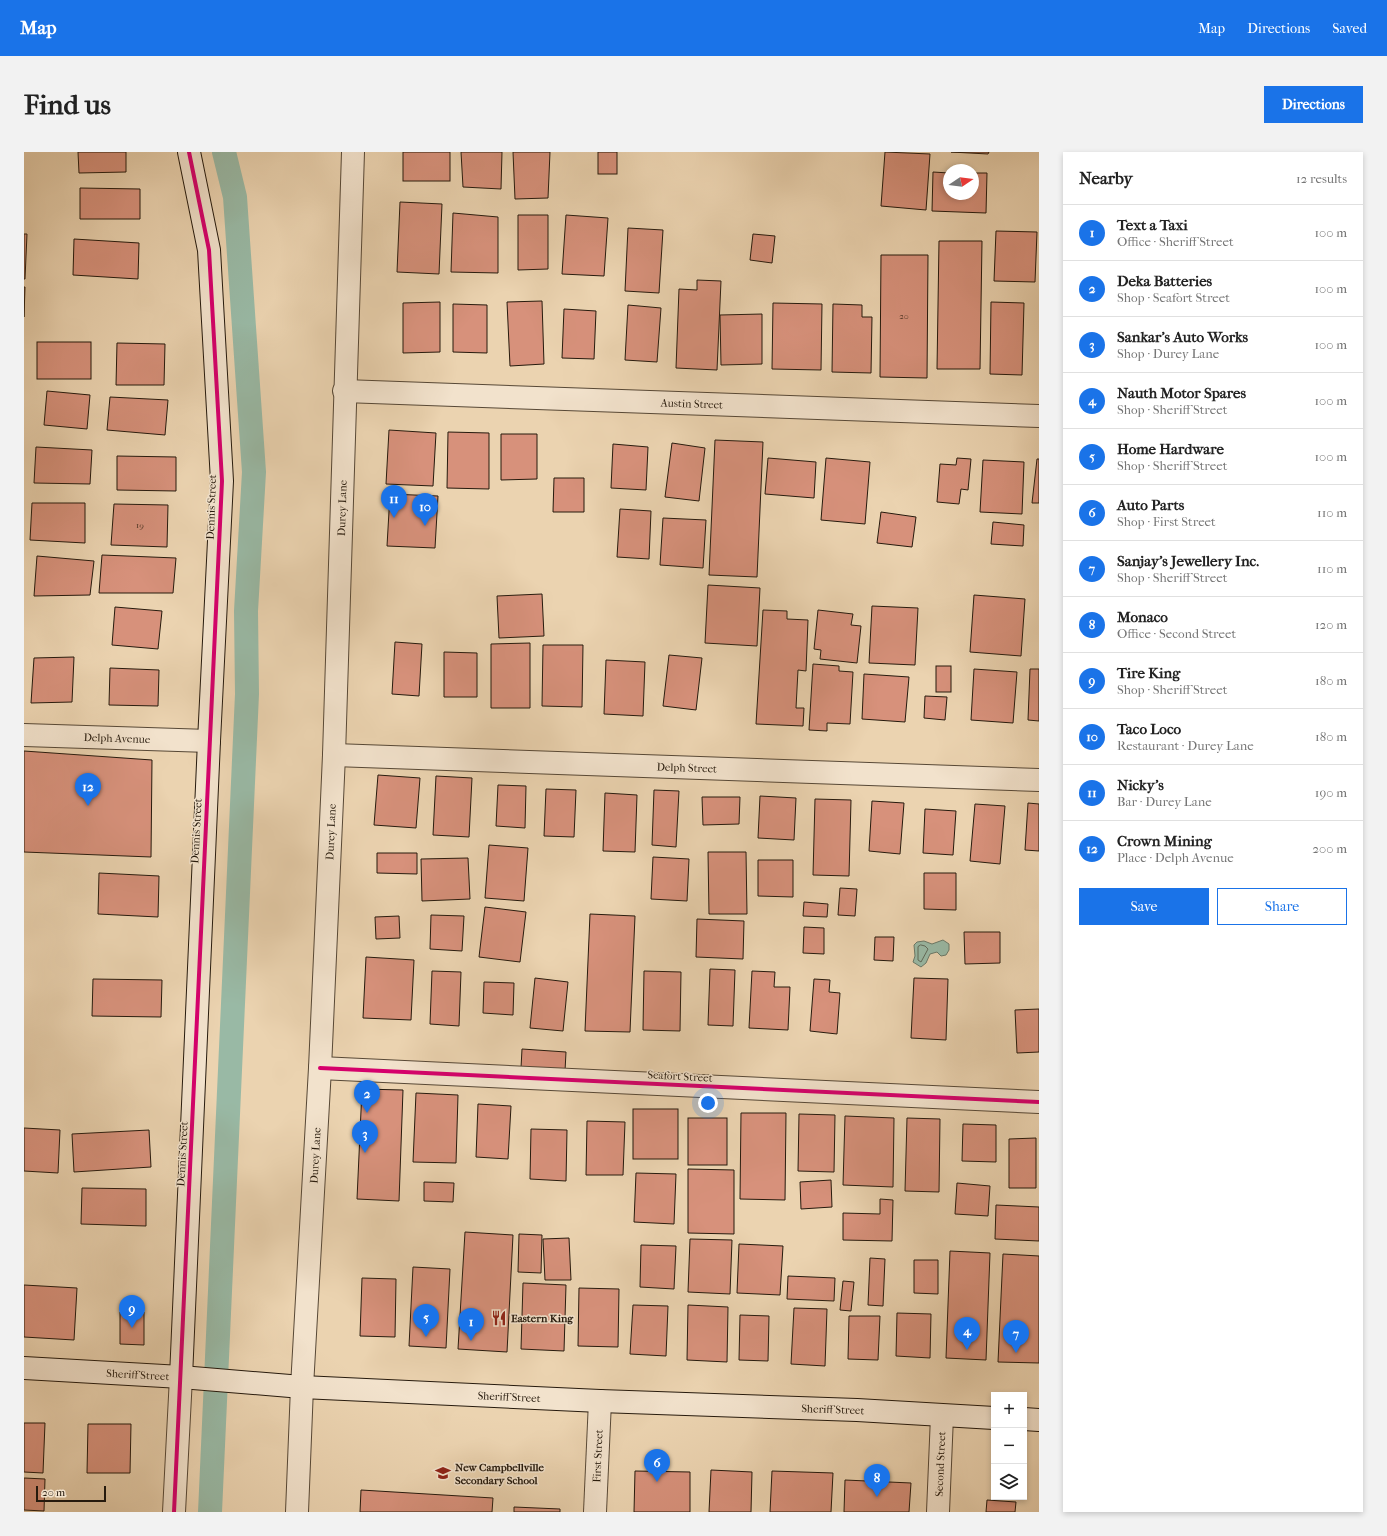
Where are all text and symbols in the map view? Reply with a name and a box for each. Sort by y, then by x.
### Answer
text: Map [20,17,56,39]
text: Map [1198,20,1225,37]
text: Directions [1247,20,1310,37]
text: Saved [1332,20,1367,37]
button: Directions [1264,86,1363,123]
text: Find us [24,88,111,121]
north arrow [943,164,979,200]
text: Nearby [1079,168,1133,188]
text: 12 results [1296,171,1347,186]
text: Text a Taxi [1117,216,1188,234]
text: 1 [1090,225,1094,240]
text: 100 m [1314,225,1347,240]
text: Office · Sheriff Street [1117,234,1234,249]
text: Deka Batteries [1117,272,1212,290]
text: 2 [1089,281,1095,296]
text: 100 m [1314,281,1347,296]
text: Shop · Seafort Street [1117,290,1230,305]
house number: 20 [899,311,909,321]
text: Sankar's Auto Works [1117,328,1248,346]
text: 3 [1089,337,1095,352]
text: 100 m [1314,337,1347,352]
text: Shop · Durey Lane [1117,346,1219,361]
text: Nauth Motor Spares [1117,384,1246,402]
text: 4 [1088,393,1096,408]
text: 100 m [1314,393,1347,408]
street label: Austin Street [659,396,723,412]
text: Shop · Sheriff Street [1117,402,1227,417]
text: Home Hardware [1117,440,1224,458]
text: 5 [1089,449,1095,464]
text: 100 m [1314,449,1347,464]
text: Shop · Sheriff Street [1117,458,1227,473]
street label: Dennis Street [204,474,219,540]
street label: Durey Lane [335,479,350,536]
pin: 11 [381,485,407,518]
pin: 10 [412,493,438,526]
text: Auto Parts [1117,496,1184,514]
text: 6 [1088,505,1096,520]
text: 110 m [1317,505,1347,520]
text: Shop · First Street [1117,514,1216,529]
house number: 19 [136,520,144,530]
text: Sanjay's Jewellery Inc. [1117,552,1259,570]
text: 7 [1089,561,1095,576]
text: 110 m [1317,561,1347,576]
text: Shop · Sheriff Street [1117,570,1227,585]
text: Monaco [1117,608,1168,626]
text: 8 [1089,617,1095,632]
text: 120 m [1315,617,1347,632]
text: Office · Second Street [1117,626,1236,641]
text: Tire King [1117,664,1180,682]
text: 9 [1089,673,1095,688]
text: 180 m [1315,673,1347,688]
text: Shop · Sheriff Street [1117,682,1227,697]
text: Taco Loco [1117,720,1181,738]
text: 10 [1086,729,1098,744]
text: 180 m [1315,729,1347,744]
street label: Delph Avenue [83,731,151,746]
text: Restaurant · Durey Lane [1117,738,1254,753]
street label: Delph Street [656,760,717,776]
pin: 12 [75,773,101,806]
text: Nicky's [1117,776,1164,794]
text: 11 [1087,785,1097,800]
text: 190 m [1315,785,1347,800]
text: Bar · Durey Lane [1117,794,1212,809]
street label: Dennis Street [188,798,205,864]
street label: Durey Lane [323,803,339,860]
text: Crown Mining [1117,832,1212,850]
text: 12 [1086,841,1098,856]
text: 200 m [1312,841,1347,856]
text: Place · Delph Avenue [1117,850,1234,865]
button: Save [1079,888,1209,925]
button: Share [1217,888,1347,925]
street label: Seafort Street [647,1068,713,1085]
pin: 2 [354,1080,380,1113]
your location [698,1093,718,1113]
pin: 3 [352,1120,378,1153]
street label: Dennis Street [174,1121,191,1187]
street label: Durey Lane [307,1126,324,1184]
pin: 9 [119,1295,145,1328]
pin: 5 [413,1304,439,1337]
pin: 1 [458,1308,484,1341]
restaurant icon: Eastern King [490,1309,508,1327]
place label: Eastern King [511,1312,574,1325]
pin: 4 [954,1317,980,1350]
pin: 7 [1003,1320,1029,1353]
street label: Sheriff Street [106,1367,170,1383]
street label: Sheriff Street [477,1389,541,1405]
map controls [991,1392,1027,1500]
button: + [991,1392,1027,1428]
street label: Sheriff Street [801,1402,865,1417]
button: − [991,1428,1027,1464]
street label: First Street [590,1429,606,1483]
street label: Second Street [933,1431,948,1497]
pin: 6 [644,1449,670,1482]
place label: New Campbellville Secondary School [455,1461,544,1487]
school or university icon: New Campbellville Secondary School [434,1464,452,1482]
pin: 8 [864,1464,890,1497]
button: layers [991,1464,1027,1500]
scale bar [36,1484,106,1503]
text: 20 m [42,1486,65,1499]

